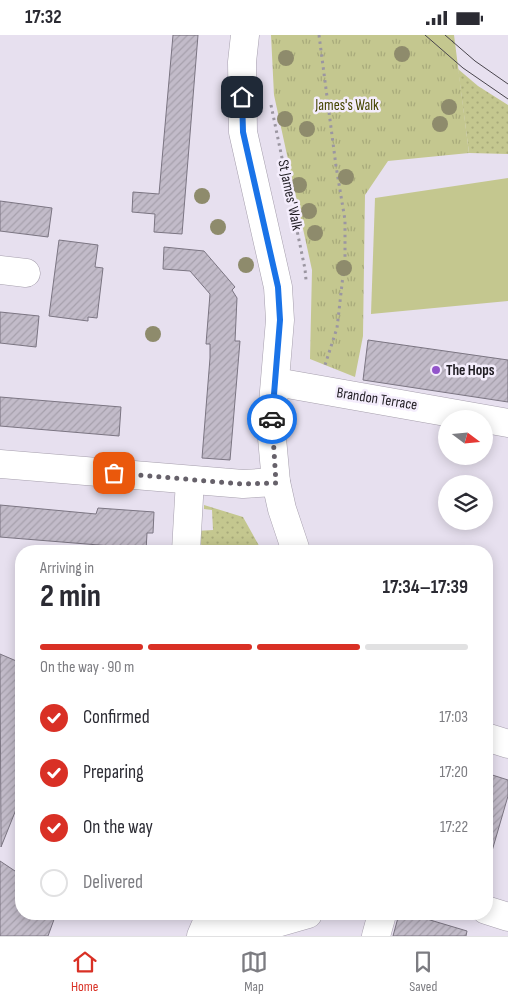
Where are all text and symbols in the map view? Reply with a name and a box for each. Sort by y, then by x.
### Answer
text: 17:32 [25,6,62,29]
pin [221,76,263,118]
icon: home [228,83,256,111]
park label: James's Walk [314,96,379,115]
street label: St James' Walk [273,158,307,232]
place label: The Hops [446,361,495,380]
marker: The Hops [430,364,442,376]
street label: Brandon Terrace [335,383,419,415]
courier [247,394,297,444]
icon: car [258,405,286,433]
north arrow [438,410,492,465]
map controls [438,410,493,530]
pin [93,452,135,494]
icon: bag [100,459,128,487]
button: layers [438,475,493,530]
text: Arriving in [40,559,94,578]
text: 17:34–17:39 [383,576,468,599]
text: 2 min [40,577,101,616]
text: On the way · 90 m [40,658,134,677]
icon: check [40,704,68,732]
text: Confirmed [83,706,150,729]
text: 17:03 [439,708,468,727]
icon: check [40,759,68,787]
text: Preparing [83,761,144,784]
text: 17:20 [439,763,468,782]
icon: check [40,814,68,842]
text: On the way [83,816,153,839]
text: 17:22 [440,818,468,837]
text: Delivered [83,871,143,894]
tab: Home [71,948,99,995]
tab: Map [240,948,268,995]
tab: Saved [409,948,437,995]

